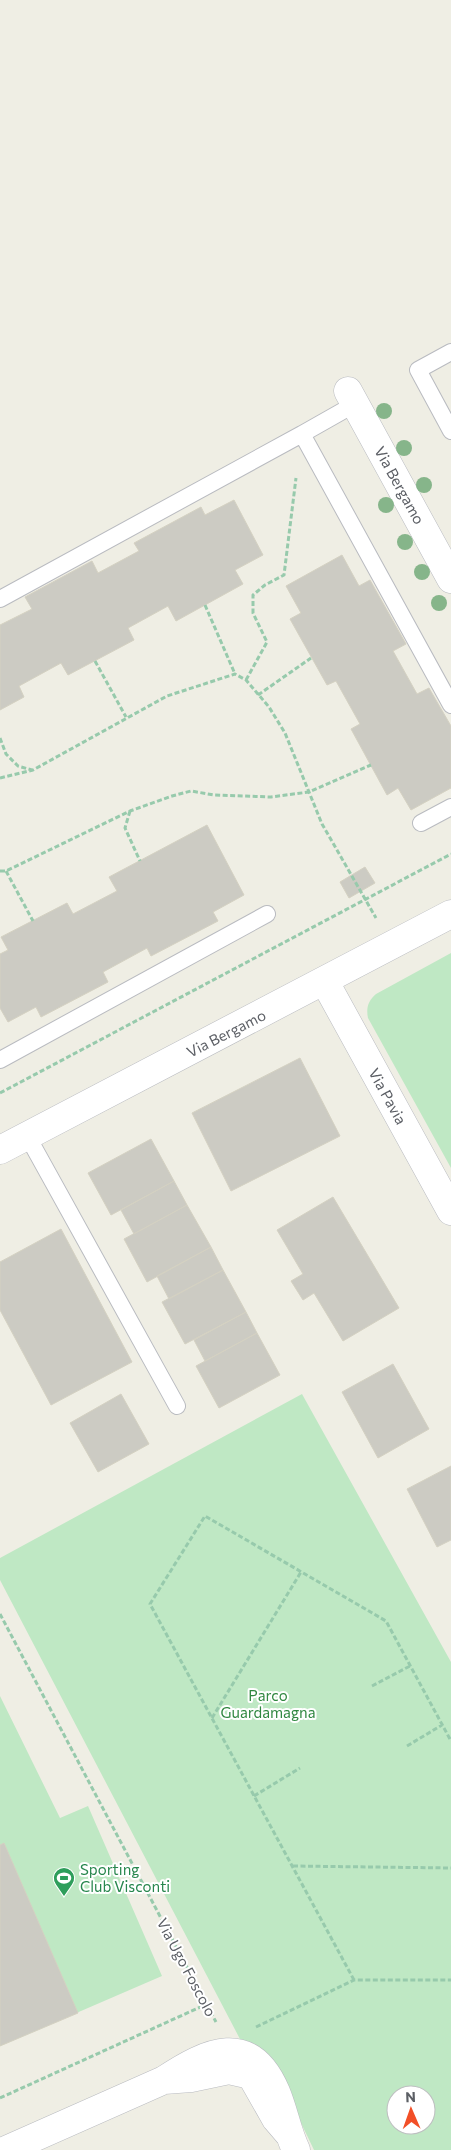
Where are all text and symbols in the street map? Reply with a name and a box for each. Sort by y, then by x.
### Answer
street label: Via Bergamo [371,443,429,527]
street label: Via Bergamo [183,1005,269,1061]
street label: Via Pavia [365,1065,411,1127]
park label: Parco Guardamagna [221,1686,315,1721]
place label: Sporting Club Visconti [80,1860,170,1895]
sports icon: Sporting Club Visconti [52,1866,76,1897]
street label: Via Ugo Foscolo [154,1915,220,2019]
north arrow [386,2085,436,2135]
text: N [405,2088,416,2105]

